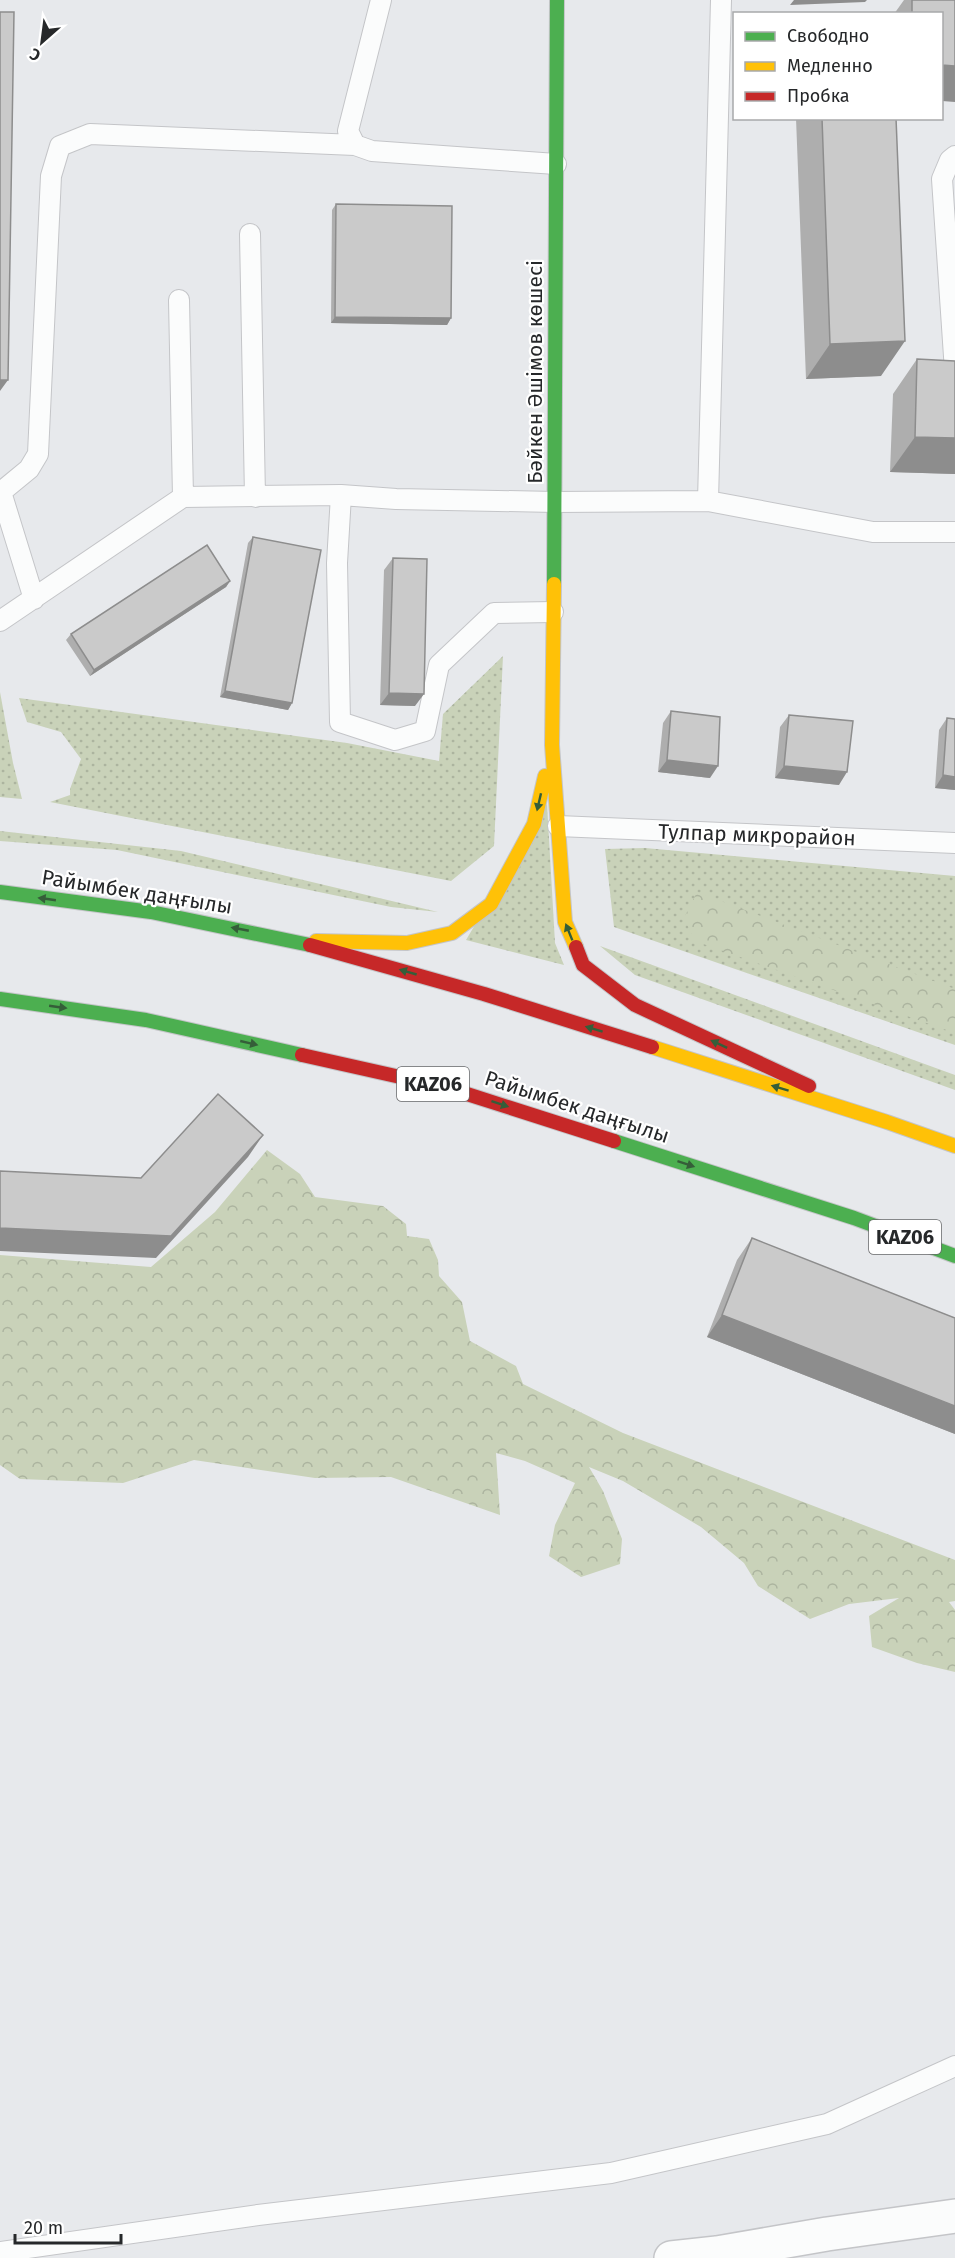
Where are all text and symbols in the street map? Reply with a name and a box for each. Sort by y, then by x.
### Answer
north arrow [12,12,72,72]
legend [733,12,943,120]
text: Свободно [787,25,869,47]
text: С [26,44,44,65]
text: Медленно [787,55,873,77]
text: Пробка [787,85,850,107]
street label: Бәйкен Әшімов көшесі [522,260,548,484]
one-way arrow [533,792,543,811]
street label: Тулпар микрорайон [658,819,856,851]
street label: Райымбек даңғылы [40,864,234,920]
one-way arrow [38,894,57,903]
one-way arrow [564,922,574,940]
one-way arrow [230,925,249,934]
one-way arrow [398,967,417,977]
one-way arrow [49,1003,68,1012]
one-way arrow [585,1024,603,1033]
one-way arrow [240,1039,259,1048]
one-way arrow [711,1040,728,1049]
street label: Райымбек даңғылы [481,1065,673,1149]
road number: KАZ06 [397,1067,469,1101]
one-way arrow [771,1083,789,1092]
one-way arrow [491,1100,509,1109]
one-way arrow [677,1159,695,1169]
road number: KАZ06 [869,1220,941,1254]
scale bar [15,2207,122,2245]
text: 20 m [24,2217,63,2239]

